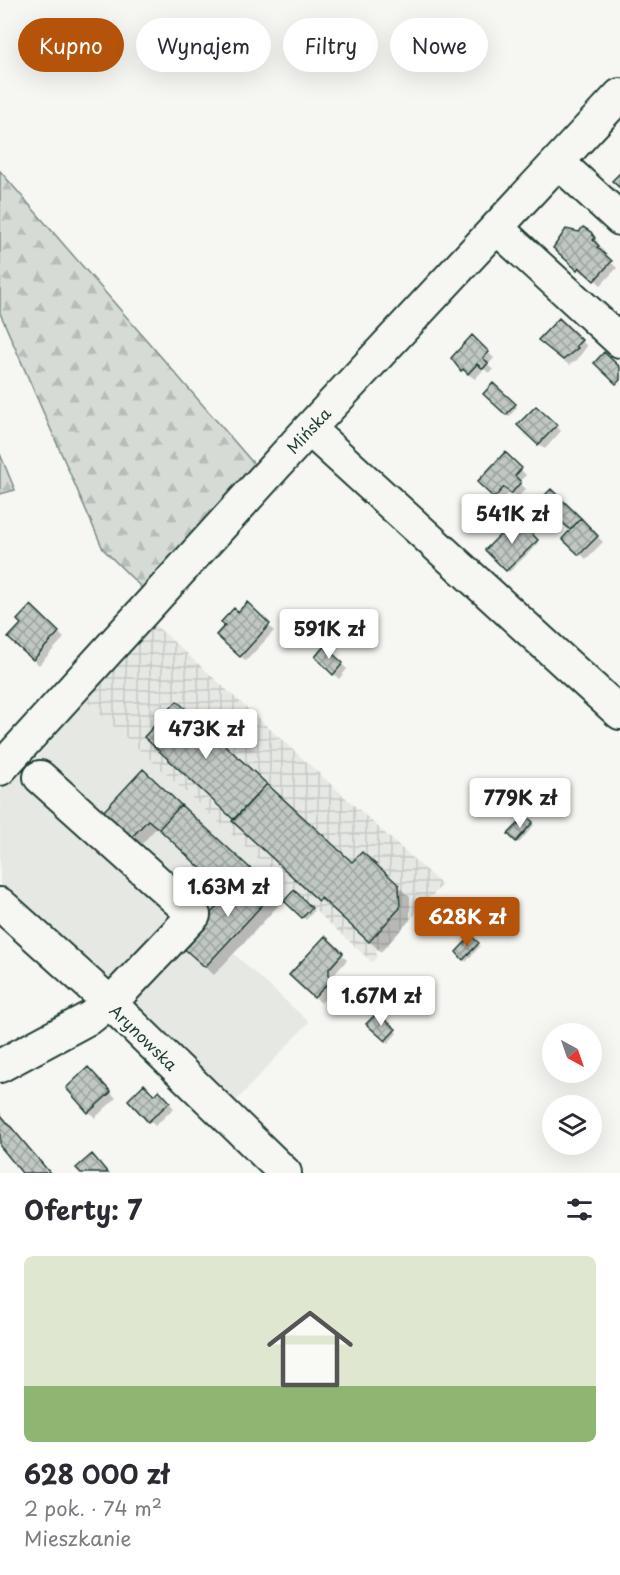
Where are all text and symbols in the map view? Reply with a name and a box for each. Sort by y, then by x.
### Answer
chip: Kupno [18,18,124,72]
chip: Wynajem [136,18,271,72]
chip: Filtry [283,18,378,72]
chip: Nowe [390,18,488,72]
street label: Mińska [280,401,336,459]
pin: 541K zł [457,494,567,545]
text: 541K zł [476,498,549,528]
pin: 591K zł [274,609,384,660]
text: 591K zł [293,613,365,643]
pin: 473K zł [151,709,261,760]
text: 473K zł [168,713,244,743]
pin: 779K zł [465,778,575,829]
text: 779K zł [484,782,556,812]
pin: 1.63M zł [166,867,290,918]
text: 1.63M zł [187,871,269,901]
pin: 628K zł [412,897,522,948]
text: 628K zł [428,901,506,931]
pin: 1.67M zł [319,976,443,1027]
text: 1.67M zł [341,980,421,1010]
street label: Arynowska [105,998,183,1076]
north arrow [542,1023,602,1083]
map controls [542,1023,602,1155]
button: layers [542,1095,602,1155]
text: Oferty: 7 [24,1190,142,1229]
icon: filters [563,1193,596,1226]
icon: home [256,1295,364,1403]
text: 628 000 zł [24,1454,169,1493]
text: 2 pok. · 74 m² [24,1493,162,1523]
text: Mieszkanie [24,1523,132,1553]

